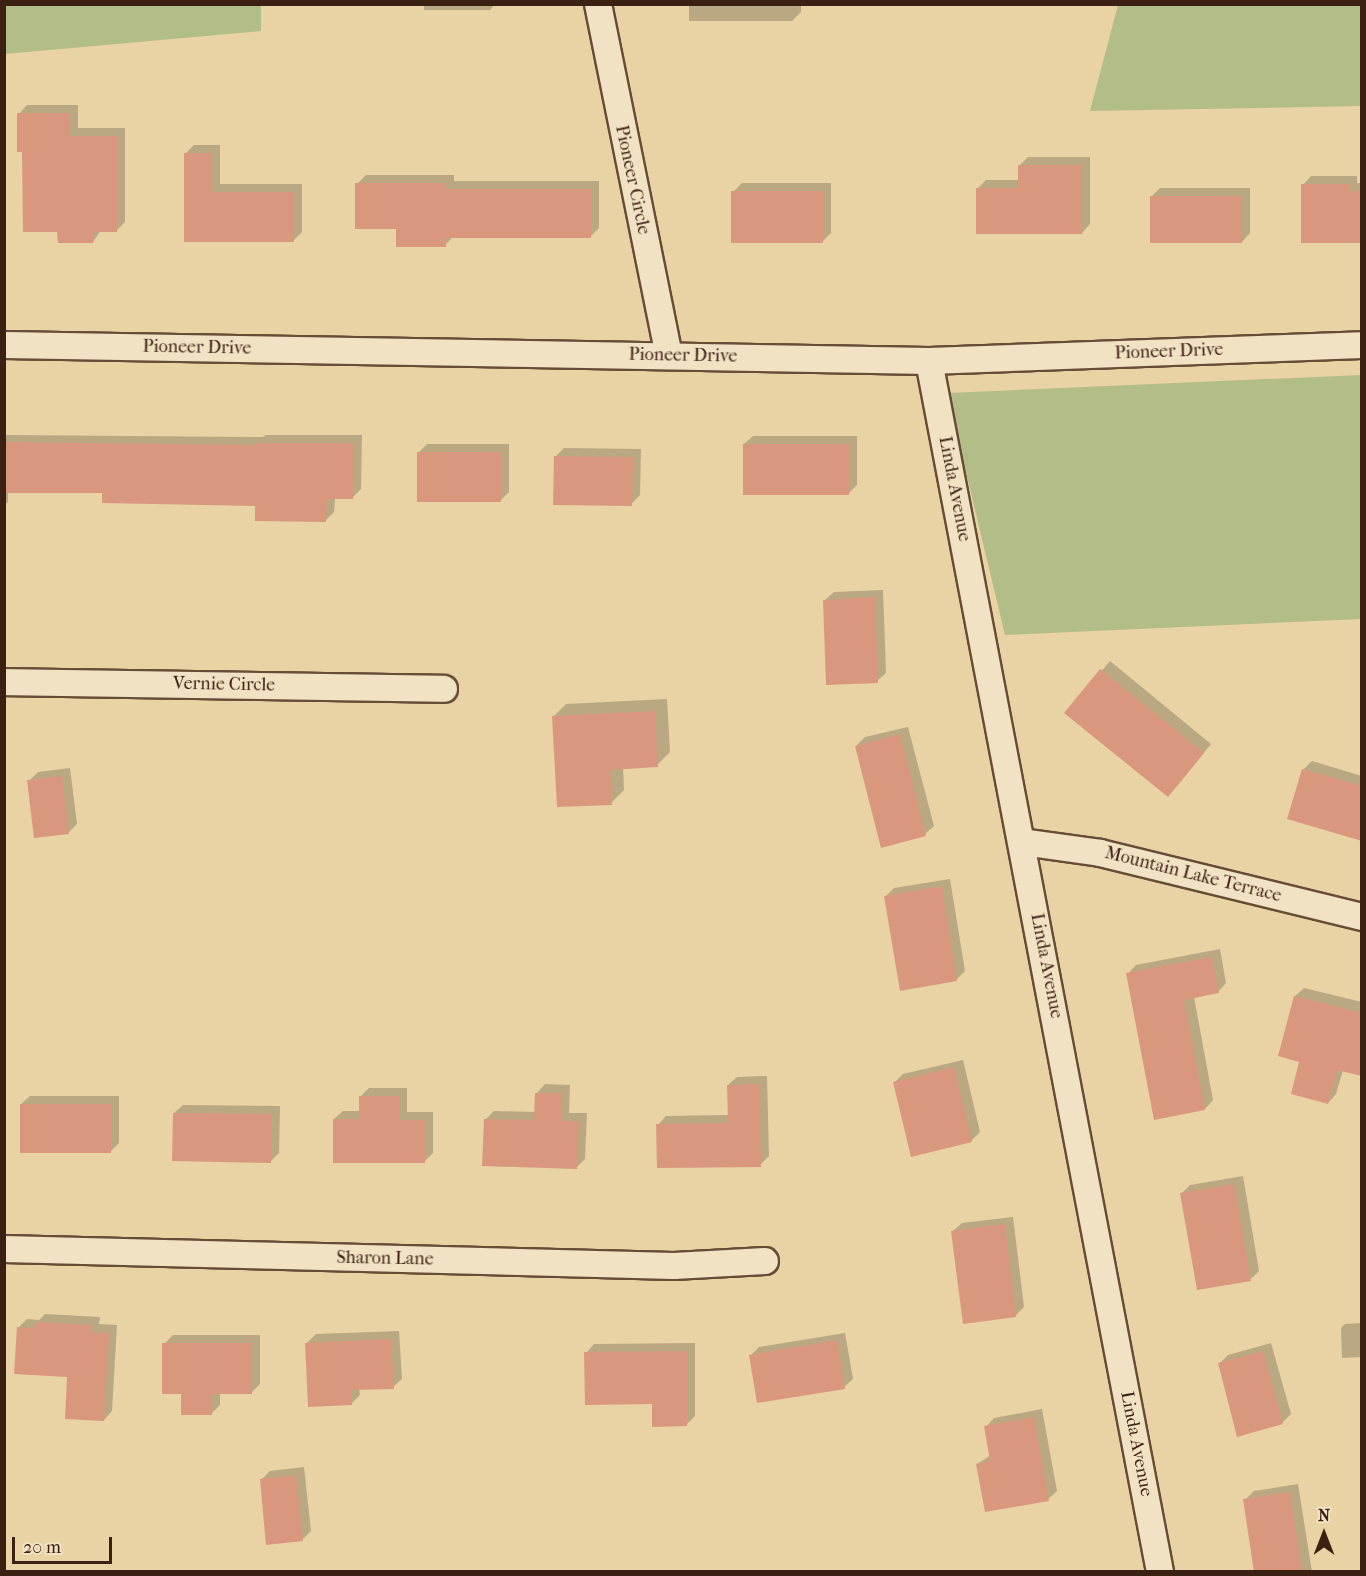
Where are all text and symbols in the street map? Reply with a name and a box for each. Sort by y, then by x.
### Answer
street label: Pioneer Circle [610,123,654,237]
street label: Pioneer Drive [142,336,252,360]
street label: Pioneer Drive [1114,339,1224,365]
street label: Pioneer Drive [628,344,738,368]
street label: Linda Avenue [933,435,975,543]
street label: Vernie Circle [173,673,275,697]
street label: Mountain Lake Terrace [1103,843,1283,907]
street label: Linda Avenue [1025,912,1067,1020]
street label: Sharon Lane [336,1247,434,1271]
street label: Linda Avenue [1115,1390,1157,1498]
north arrow [1294,1504,1354,1564]
text: N [1318,1506,1330,1525]
scale bar [15,1525,116,1563]
text: 20 m [23,1537,61,1558]

